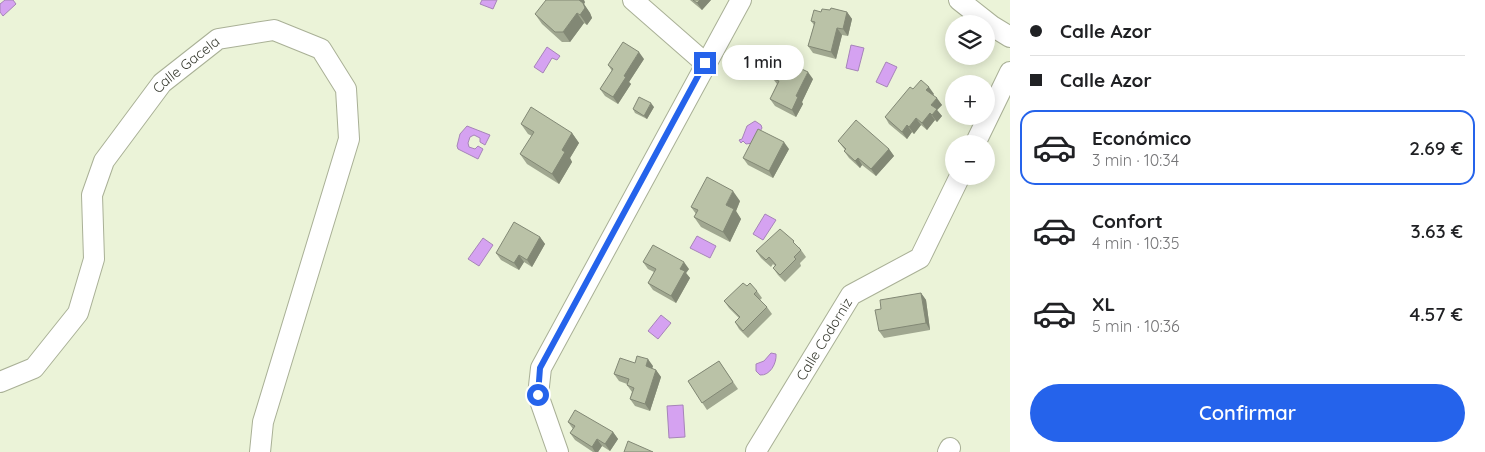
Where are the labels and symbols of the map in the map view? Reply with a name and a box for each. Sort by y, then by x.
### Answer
street label: Calle Gacela [149,32,223,97]
callout: 1 min [722,46,805,80]
route end [694,52,716,74]
street label: Calle Codorniz [792,294,856,384]
route start [527,384,549,406]

